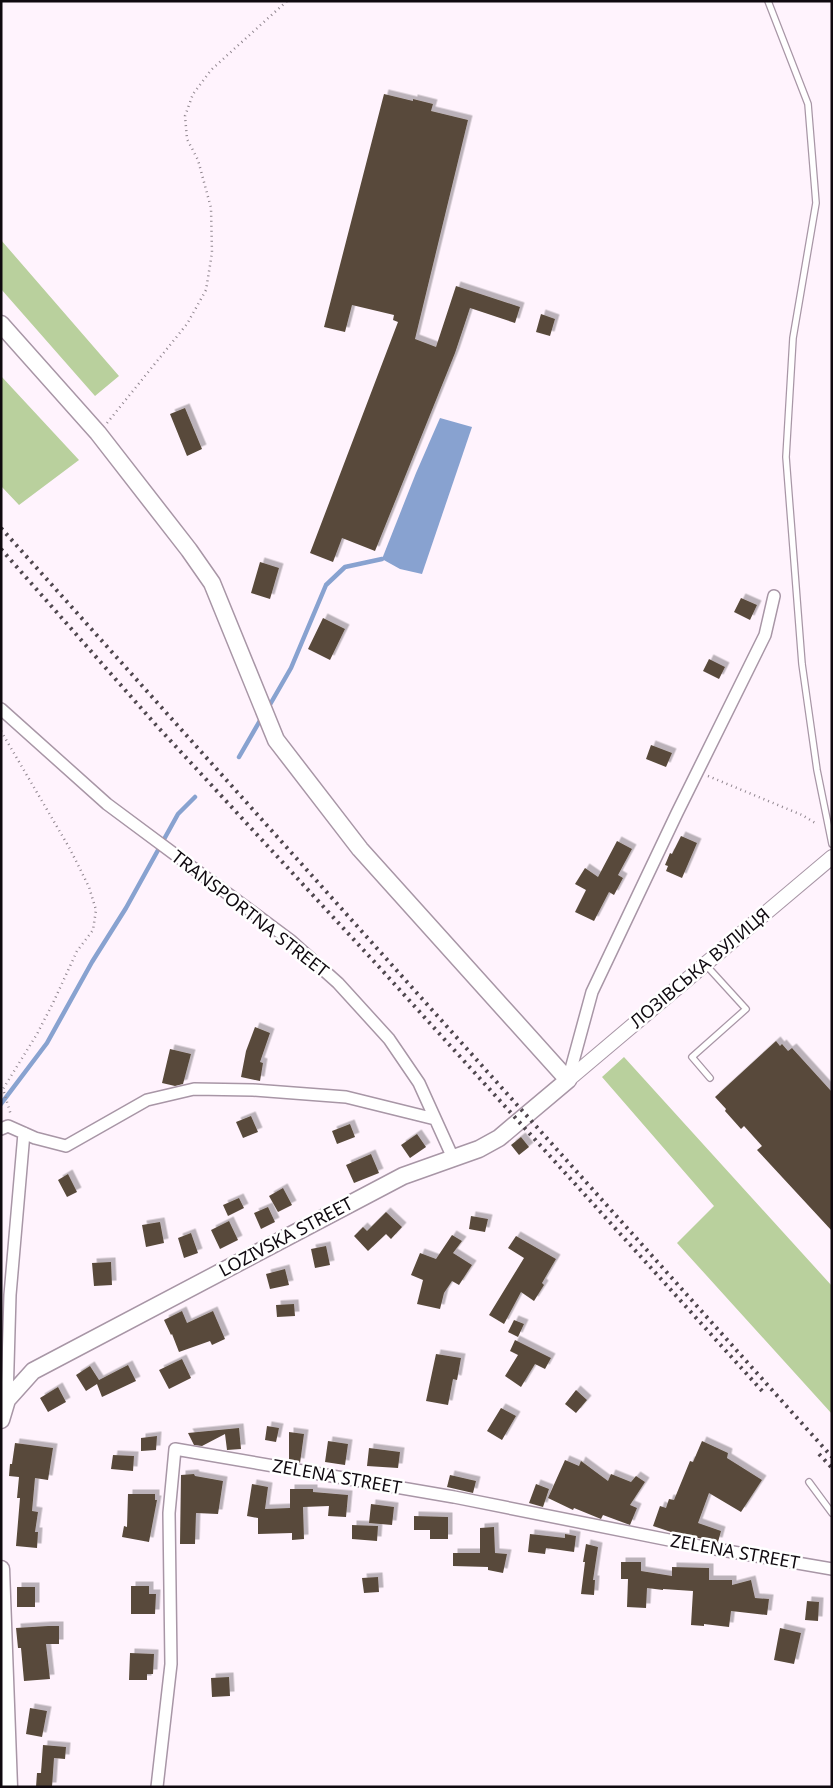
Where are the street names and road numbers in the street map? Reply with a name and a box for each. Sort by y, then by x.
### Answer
street label: TRANSPORTNA STREET [167,844,334,982]
street label: ЛОЗІВСЬКА ВУЛИЦЯ [625,902,774,1033]
street label: LOZIVSKA STREET [214,1191,357,1282]
street label: ZELENA STREET [271,1453,404,1499]
street label: ZELENA STREET [669,1528,802,1574]

